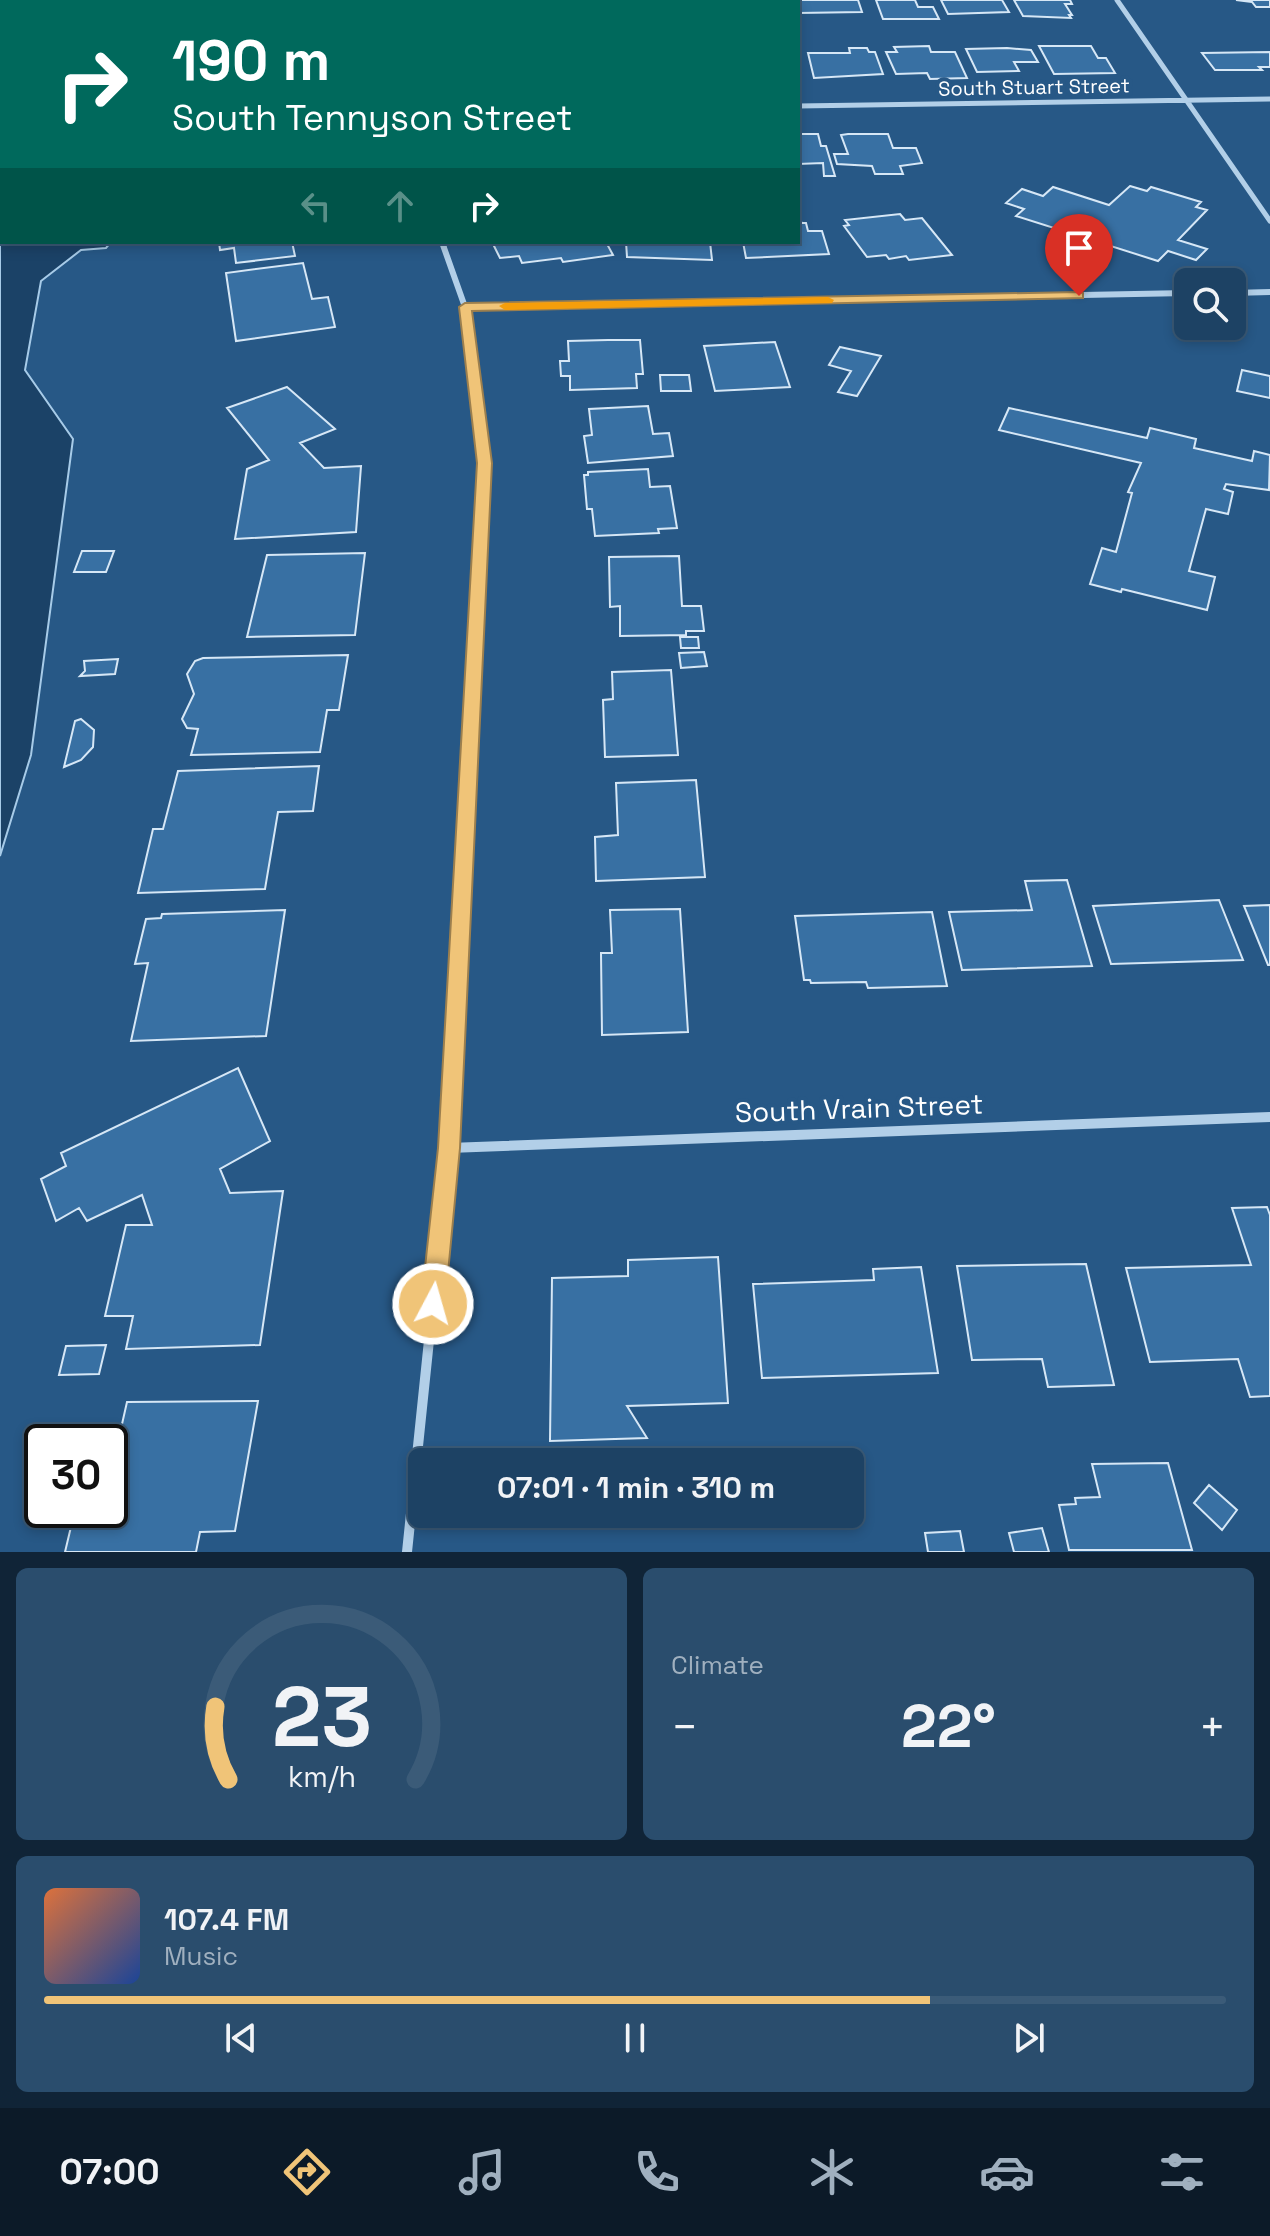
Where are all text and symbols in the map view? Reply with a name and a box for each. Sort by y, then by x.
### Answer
text: 190 m [172,25,330,96]
icon: right [40,32,144,136]
street label: South Stuart Street [938,72,1130,102]
text: South Tennyson Street [172,95,573,141]
icon: left [294,184,338,228]
icon: ahead [378,184,422,228]
icon: right [462,184,506,228]
pin [1045,214,1113,296]
icon: arrive [1057,226,1101,270]
map controls [1174,268,1246,340]
button: search [1174,268,1246,340]
street label: South Vrain Street [734,1086,984,1130]
position arrow [391,1262,475,1346]
speed limit sign: 30 [24,1424,128,1528]
text: 07:01 · 1 min · 310 m [497,1468,775,1507]
text: Climate [671,1648,764,1682]
text: 23 [272,1664,372,1770]
text: 22° [901,1688,996,1765]
text: − [671,1699,698,1755]
text: + [1199,1699,1226,1755]
text: km/h [287,1759,356,1795]
text: 107.4 FM [164,1900,289,1939]
text: Music [164,1939,238,1973]
icon: previous [219,2016,263,2060]
icon: pause [613,2016,657,2060]
icon: next [1007,2016,1051,2060]
icon: directions [279,2144,335,2200]
icon: music [454,2144,510,2200]
icon: phone [629,2144,685,2200]
icon: climate [804,2144,860,2200]
icon: car [979,2144,1035,2200]
icon: filters [1154,2144,1210,2200]
text: 07:00 [60,2149,160,2195]

